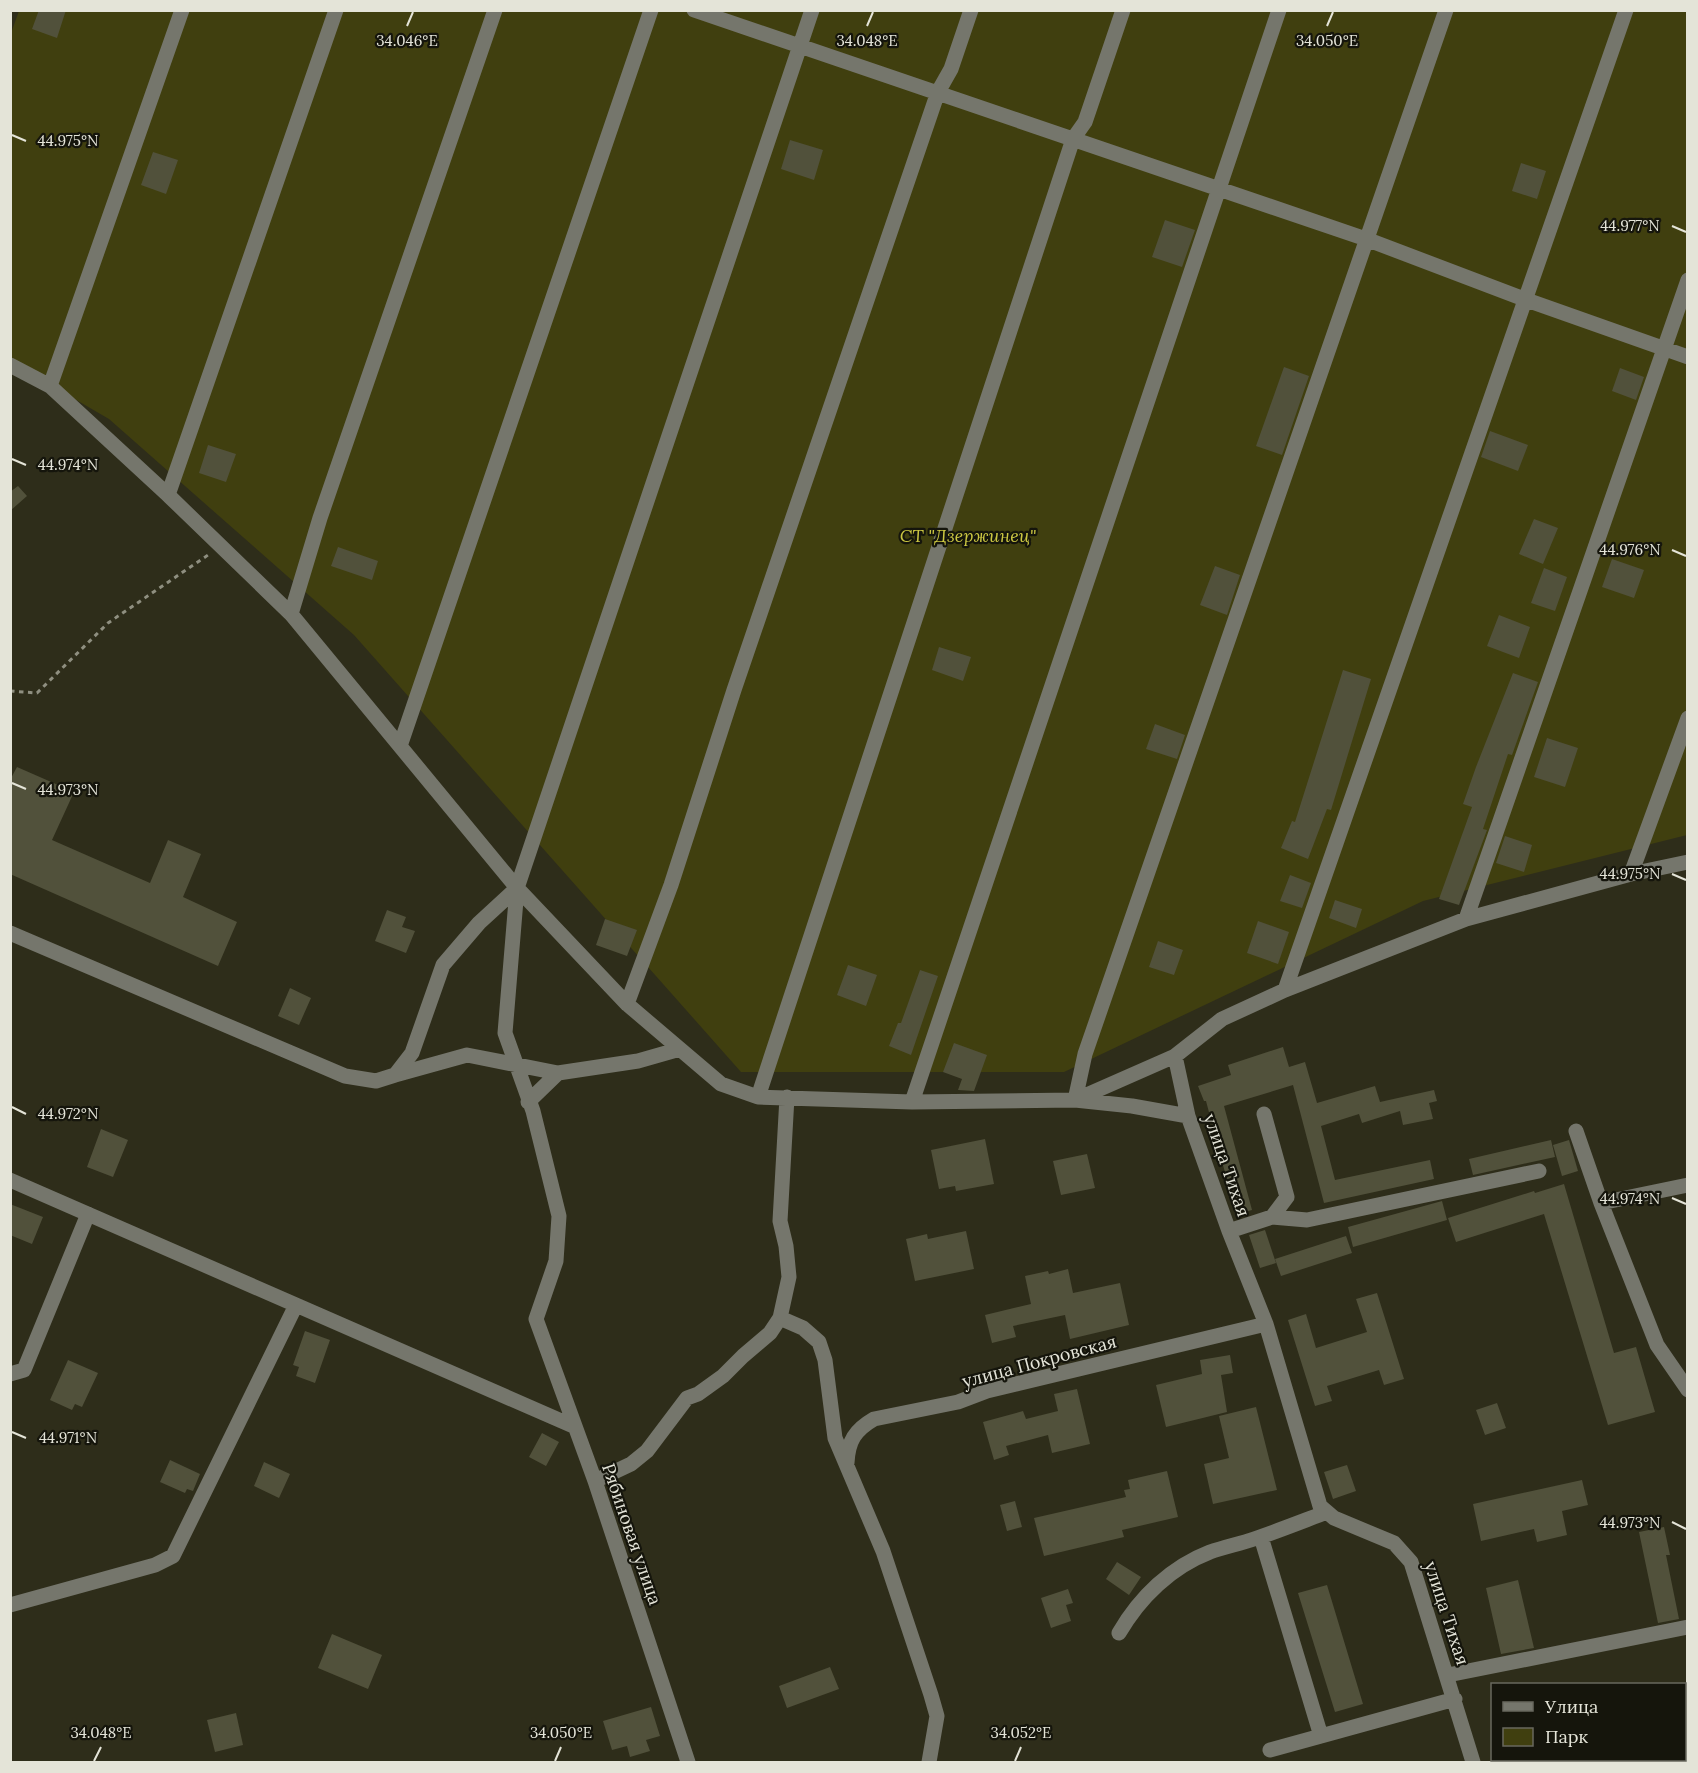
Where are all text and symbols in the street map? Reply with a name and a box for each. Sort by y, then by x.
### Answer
text: 34.046°E [376,31,438,50]
text: 34.048°E [836,31,898,50]
text: 34.050°E [1296,31,1358,50]
text: 44.975°N [38,131,98,150]
text: 44.977°N [1600,216,1660,235]
text: 44.974°N [38,455,98,474]
park label: СТ "Дзержинец" [900,524,1036,547]
text: 44.976°N [1599,540,1661,559]
text: 44.973°N [37,780,99,799]
text: 44.975°N [1600,864,1660,883]
text: 44.972°N [38,1104,98,1123]
street label: улица Тихая [1199,1110,1255,1220]
text: 44.974°N [1600,1189,1660,1208]
street label: улица Покровская [959,1329,1119,1393]
text: 44.971°N [39,1428,97,1447]
street label: Рябиновая улица [597,1460,667,1608]
text: 44.973°N [1599,1513,1661,1532]
street label: улица Тихая [1419,1558,1475,1668]
legend [1491,1683,1686,1761]
text: Улица [1544,1695,1598,1718]
text: 34.048°E [70,1723,132,1742]
text: 34.050°E [530,1723,592,1742]
text: 34.052°E [991,1723,1051,1742]
text: Парк [1545,1725,1589,1748]

